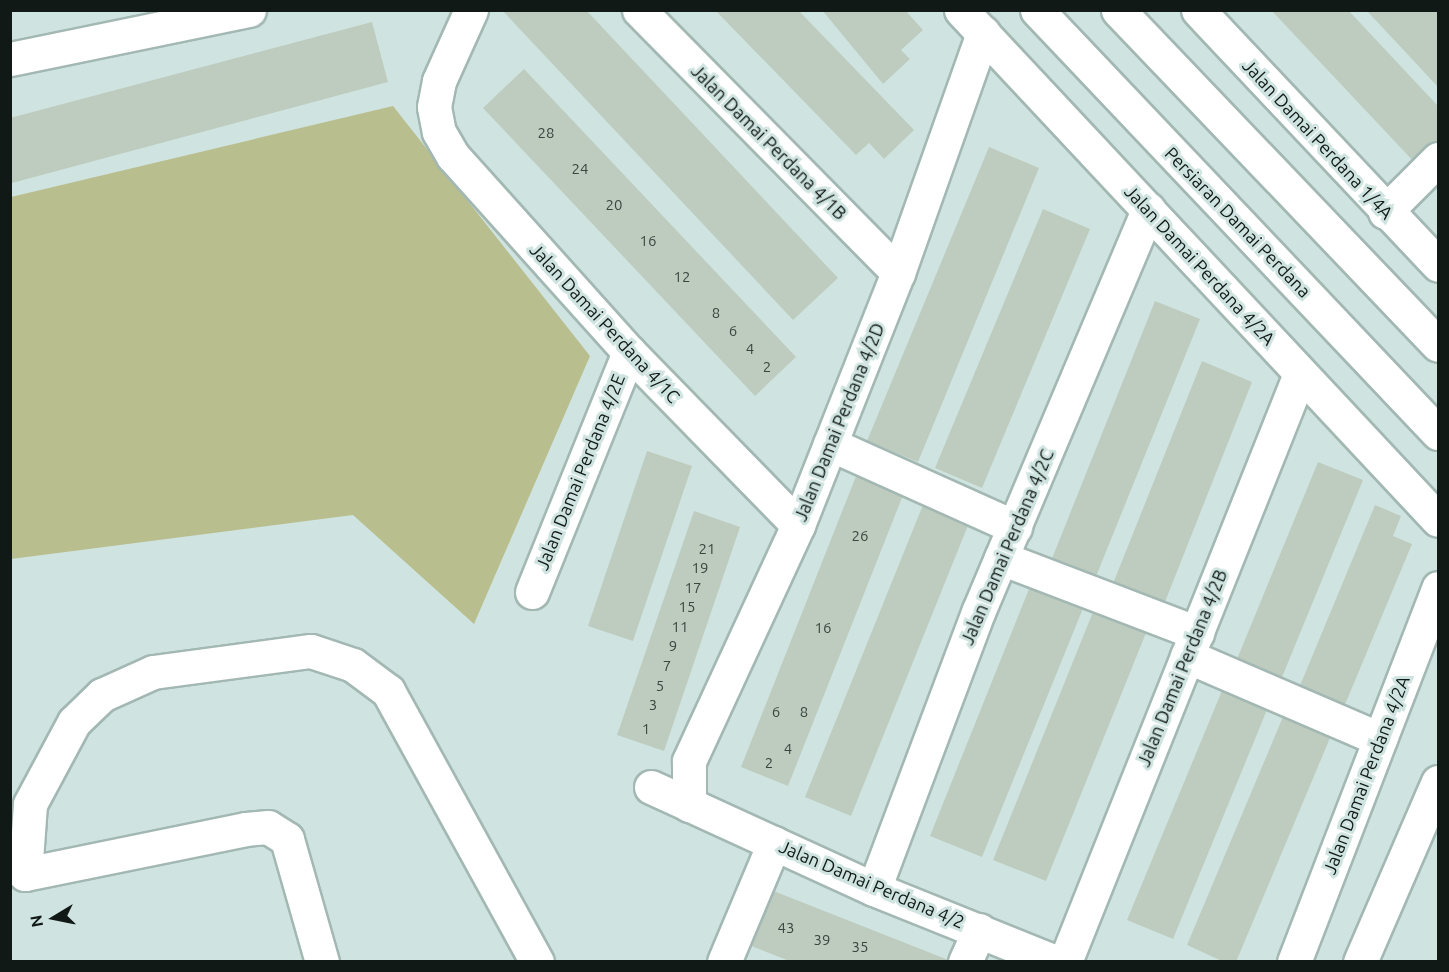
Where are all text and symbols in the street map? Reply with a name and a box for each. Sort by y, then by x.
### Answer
street label: Jalan Damai Perdana 1/4A [1238,54,1398,224]
street label: Jalan Damai Perdana 4/1B [687,60,851,224]
house number: 28 [538,124,554,142]
street label: Persiaran Damai Perdana [1161,142,1315,302]
house number: 24 [572,160,588,178]
street label: Jalan Damai Perdana 4/2A [1120,180,1280,350]
house number: 20 [606,196,622,214]
house number: 16 [640,232,656,250]
street label: Jalan Damai Perdana 4/1C [525,239,685,407]
house number: 12 [674,268,690,286]
house number: 8 [712,304,720,322]
street label: Jalan Damai Perdana 4/2D [789,320,889,524]
house number: 6 [729,322,737,340]
house number: 4 [746,340,754,358]
house number: 2 [763,358,771,376]
street label: Jalan Damai Perdana 4/2E [531,371,629,573]
street label: Jalan Damai Perdana 4/2C [956,446,1058,648]
house number: 26 [852,527,868,545]
house number: 21 [699,540,715,558]
house number: 19 [692,559,708,577]
street label: Jalan Damai Perdana 4/2B [1133,566,1231,770]
house number: 17 [685,579,701,597]
house number: 15 [679,598,695,616]
house number: 11 [672,618,688,636]
house number: 16 [815,619,831,637]
house number: 9 [669,637,677,655]
house number: 7 [663,657,671,675]
street label: Jalan Damai Perdana 4/2A [1318,673,1414,877]
house number: 5 [656,677,664,695]
house number: 3 [649,696,657,714]
house number: 6 [772,703,780,721]
house number: 8 [800,703,808,721]
house number: 1 [642,720,650,738]
house number: 4 [784,740,792,758]
house number: 2 [765,754,773,772]
street label: Jalan Damai Perdana 4/2 [776,835,968,933]
north arrow [24,888,84,948]
text: N [26,914,46,929]
house number: 43 [778,919,794,937]
house number: 39 [814,931,830,949]
house number: 35 [852,938,868,956]

